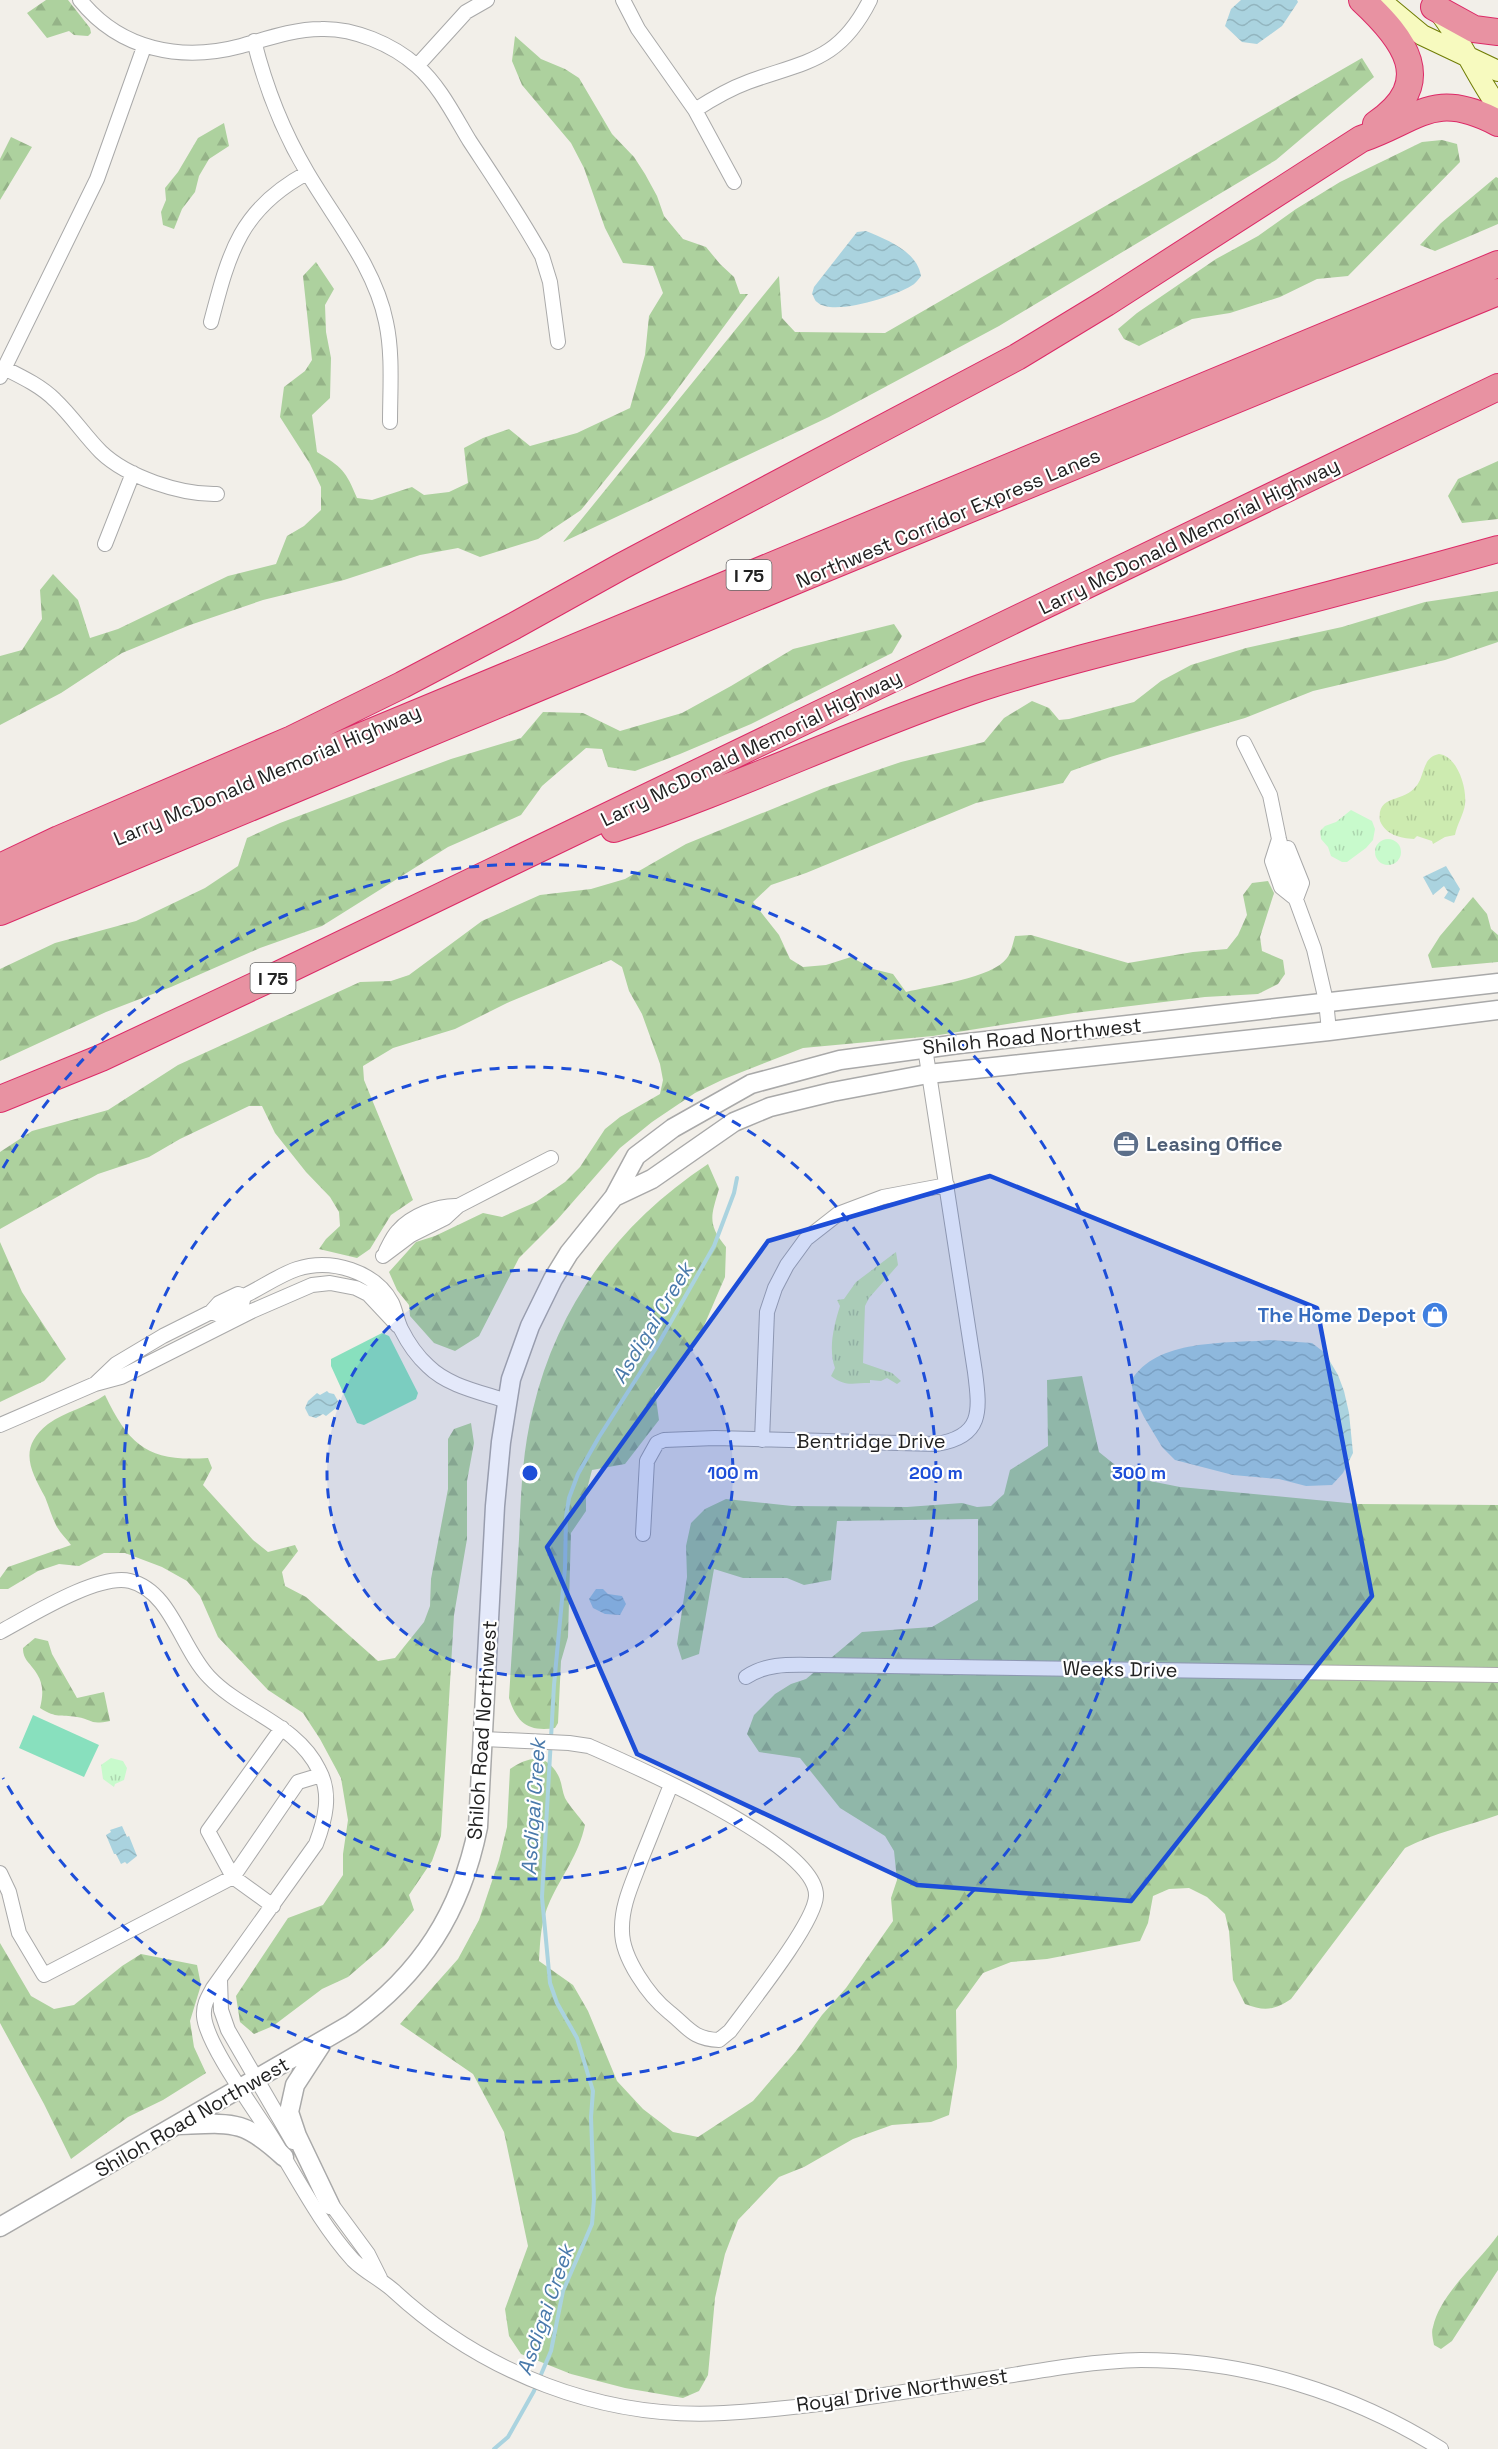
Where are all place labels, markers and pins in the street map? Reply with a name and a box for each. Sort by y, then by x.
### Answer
office icon: Leasing Office [1111,1129,1141,1159]
place label: Leasing Office [1146,1131,1283,1157]
shop icon: The Home Depot [1420,1300,1450,1330]
place label: The Home Depot [1258,1302,1416,1328]
centre of rings [520,1463,540,1483]

